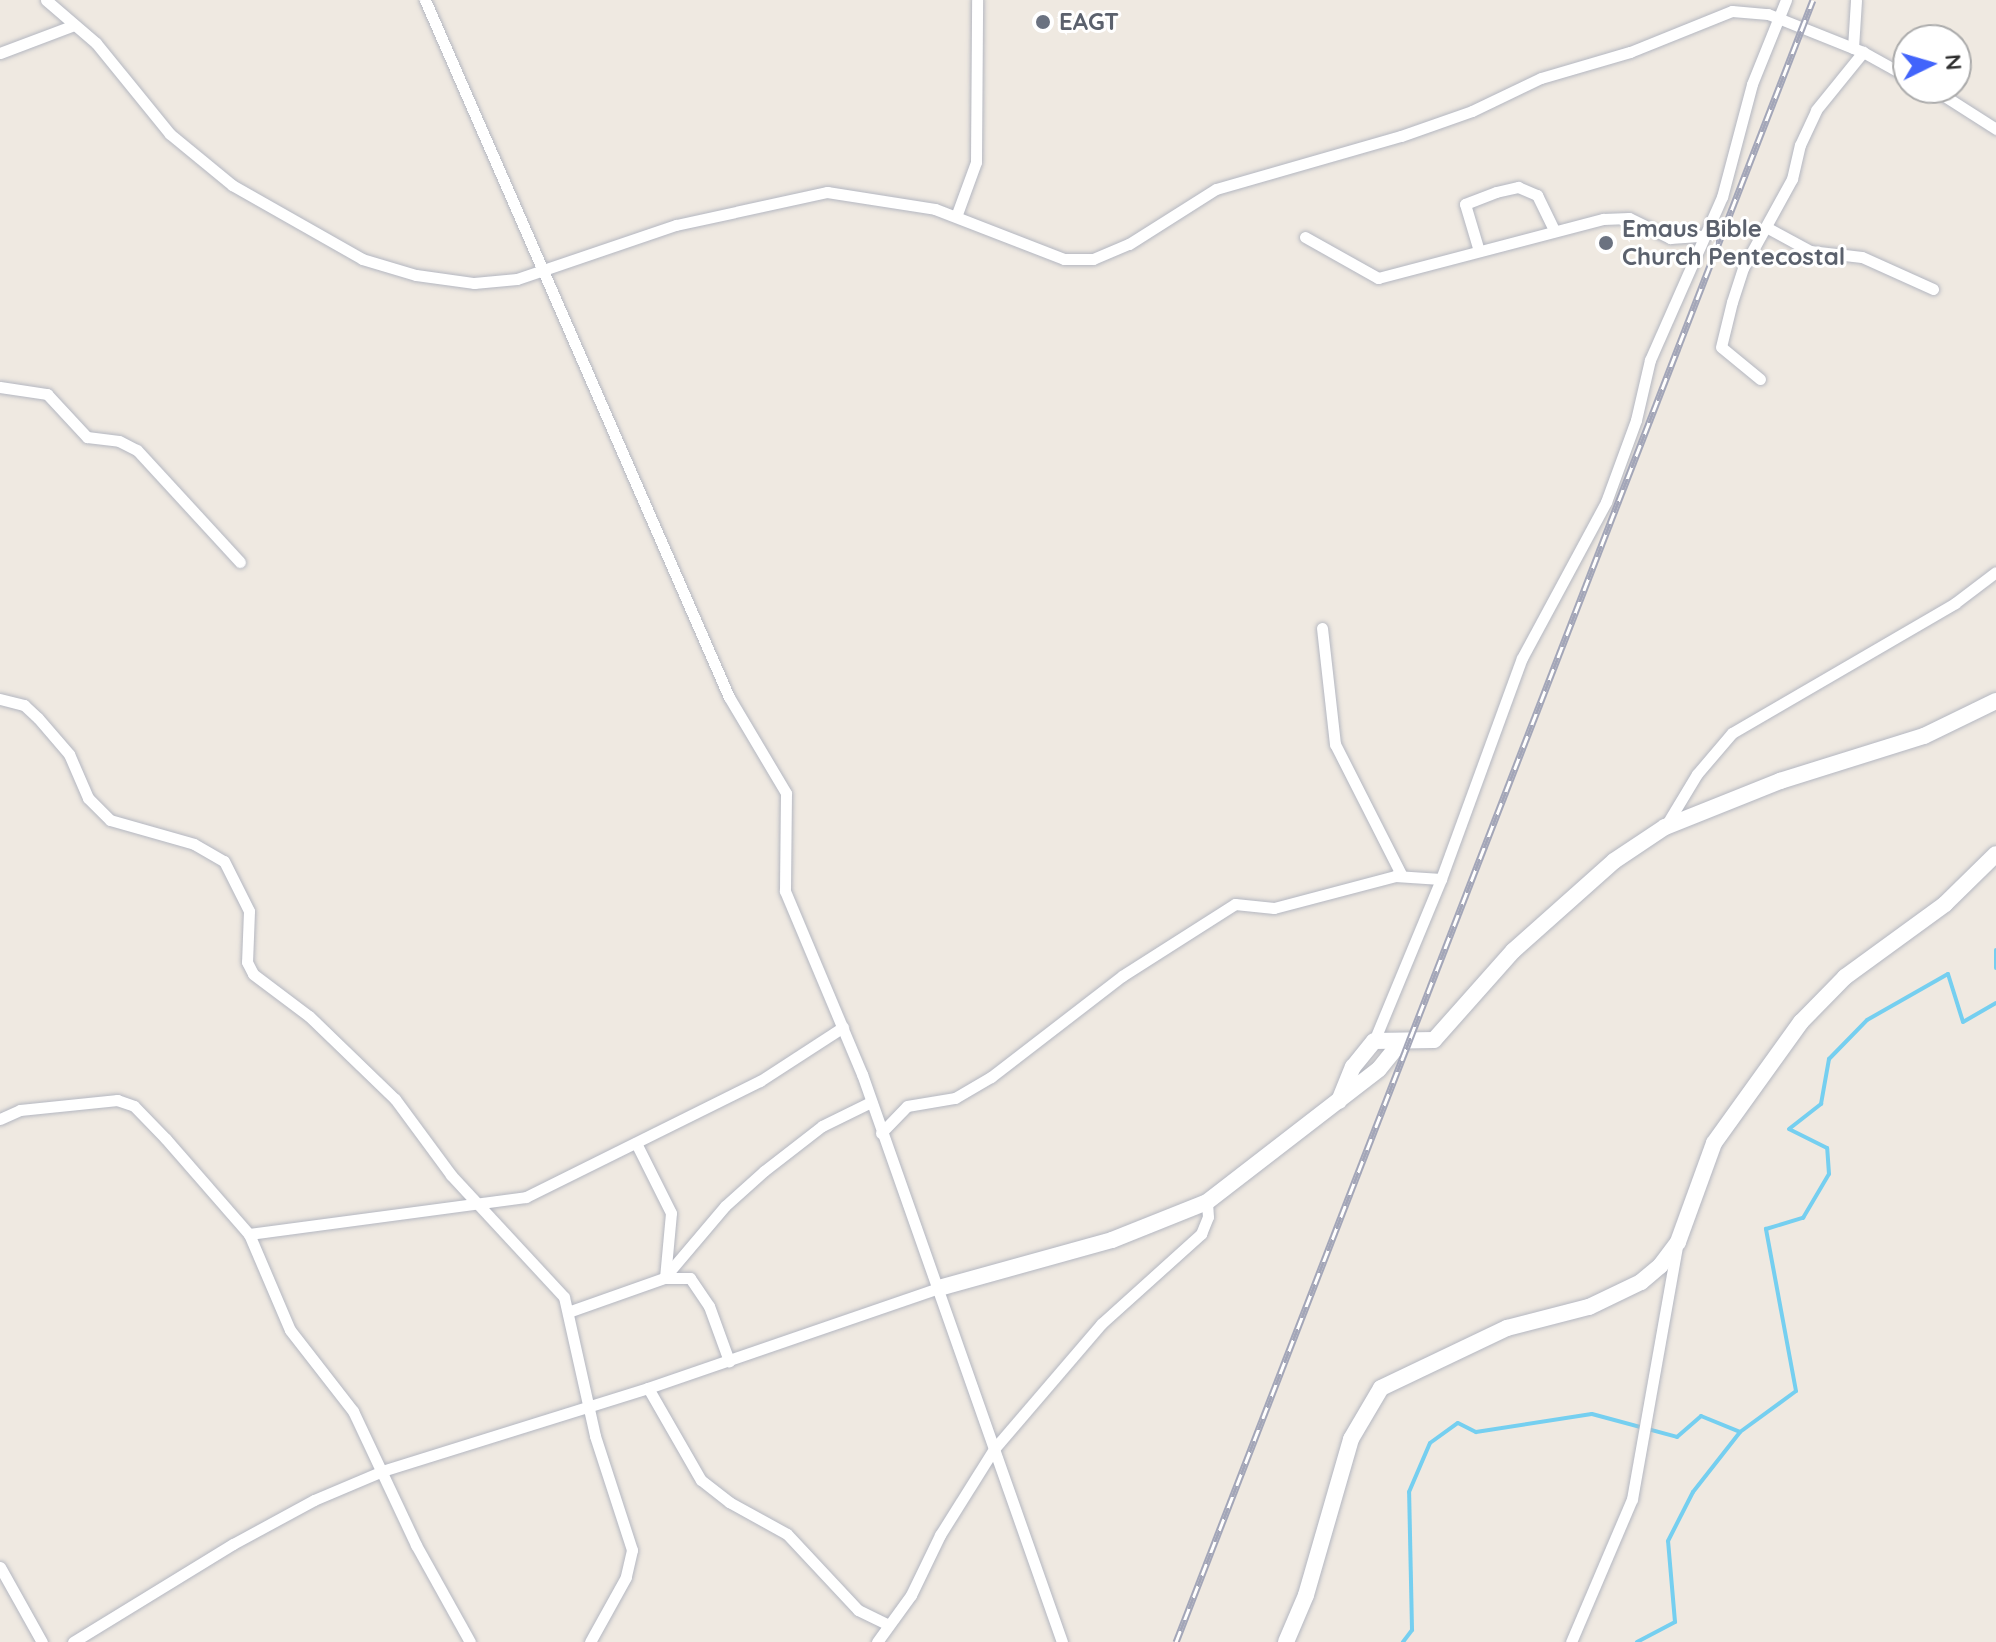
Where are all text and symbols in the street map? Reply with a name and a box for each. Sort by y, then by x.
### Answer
place label: EAGT [1059,8,1119,36]
marker: EAGT [1034,13,1052,31]
north arrow [1892,24,1972,104]
text: N [1939,53,1969,71]
place label: Emaus Bible Church Pentecostal [1622,215,1845,271]
marker: Emaus Bible Church Pentecostal [1597,234,1615,252]

